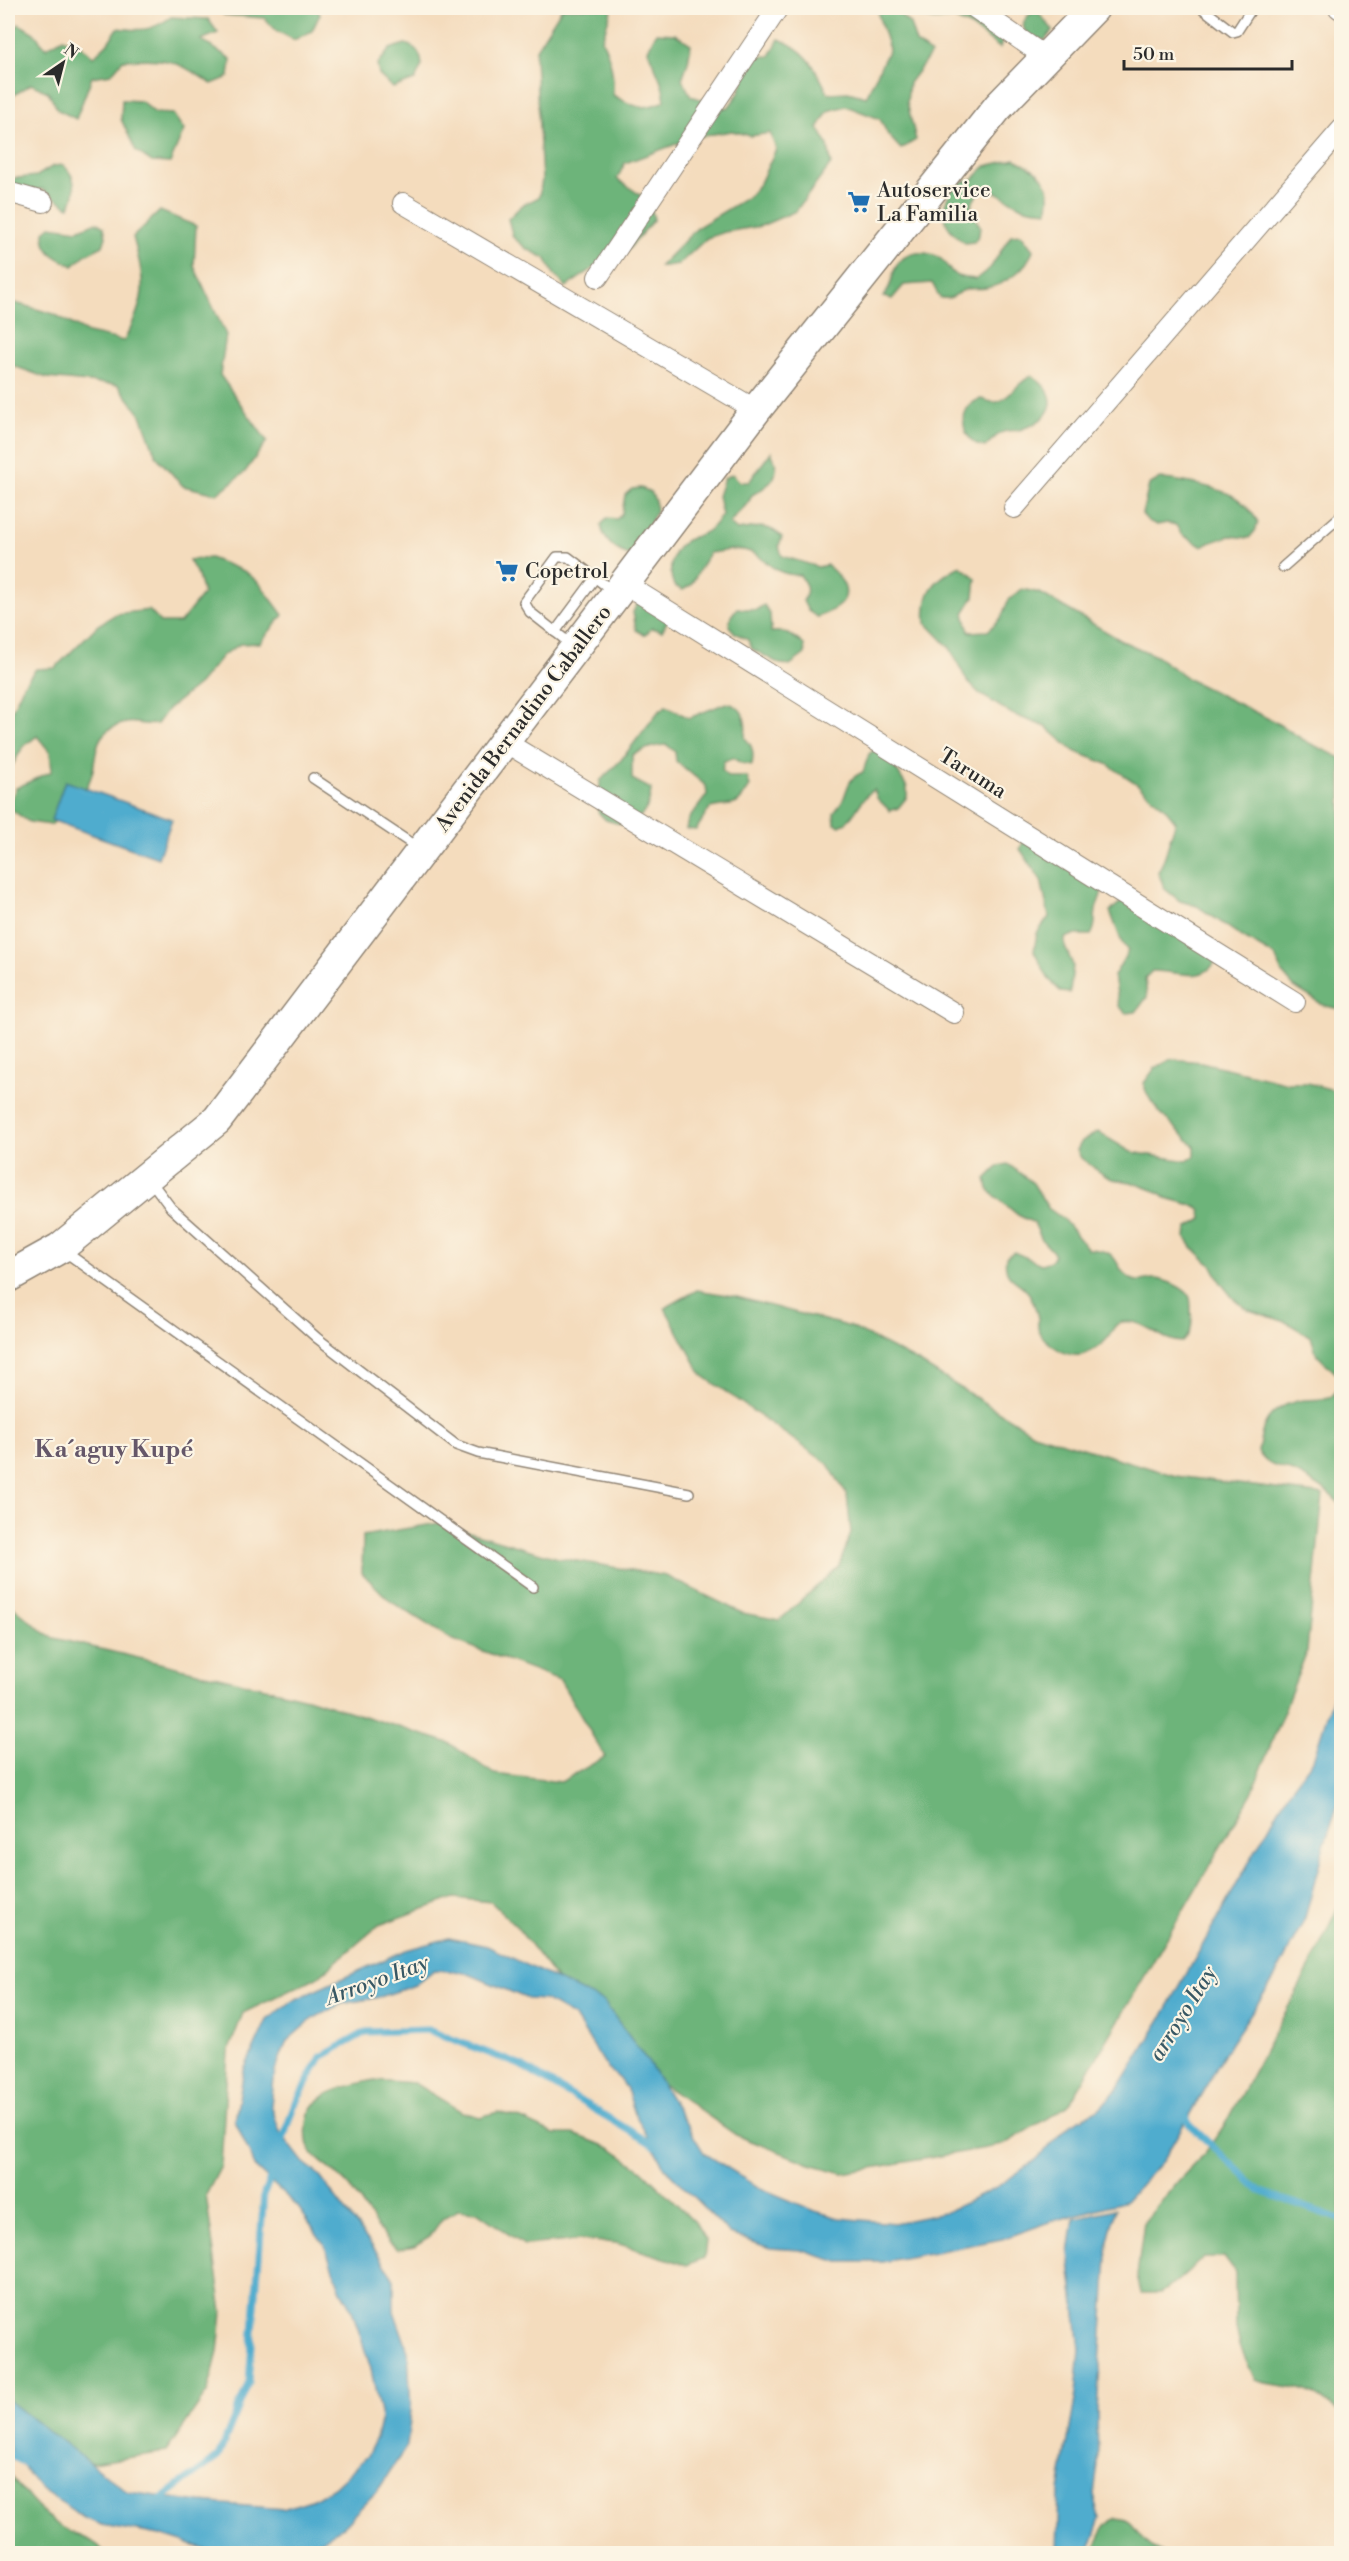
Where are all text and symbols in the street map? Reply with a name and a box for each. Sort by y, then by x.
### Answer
north arrow [33,33,93,93]
scale bar [1124,33,1292,71]
text: N [60,40,82,64]
text: 50 m [1133,43,1175,66]
place label: Autoservice La Familia [876,178,991,228]
supermarket icon: Autoservice La Familia [846,189,872,215]
supermarket icon: Copetrol [494,558,520,584]
place label: Copetrol [525,559,608,585]
street label: Avenida Bernadino Caballero [429,600,618,838]
street label: Taruma [934,743,1011,805]
district label: Ka´aguy Kupé [35,1435,193,1465]
water label: Arroyo Itay [320,1949,433,2012]
water label: arroyo Itay [1143,1961,1223,2066]

